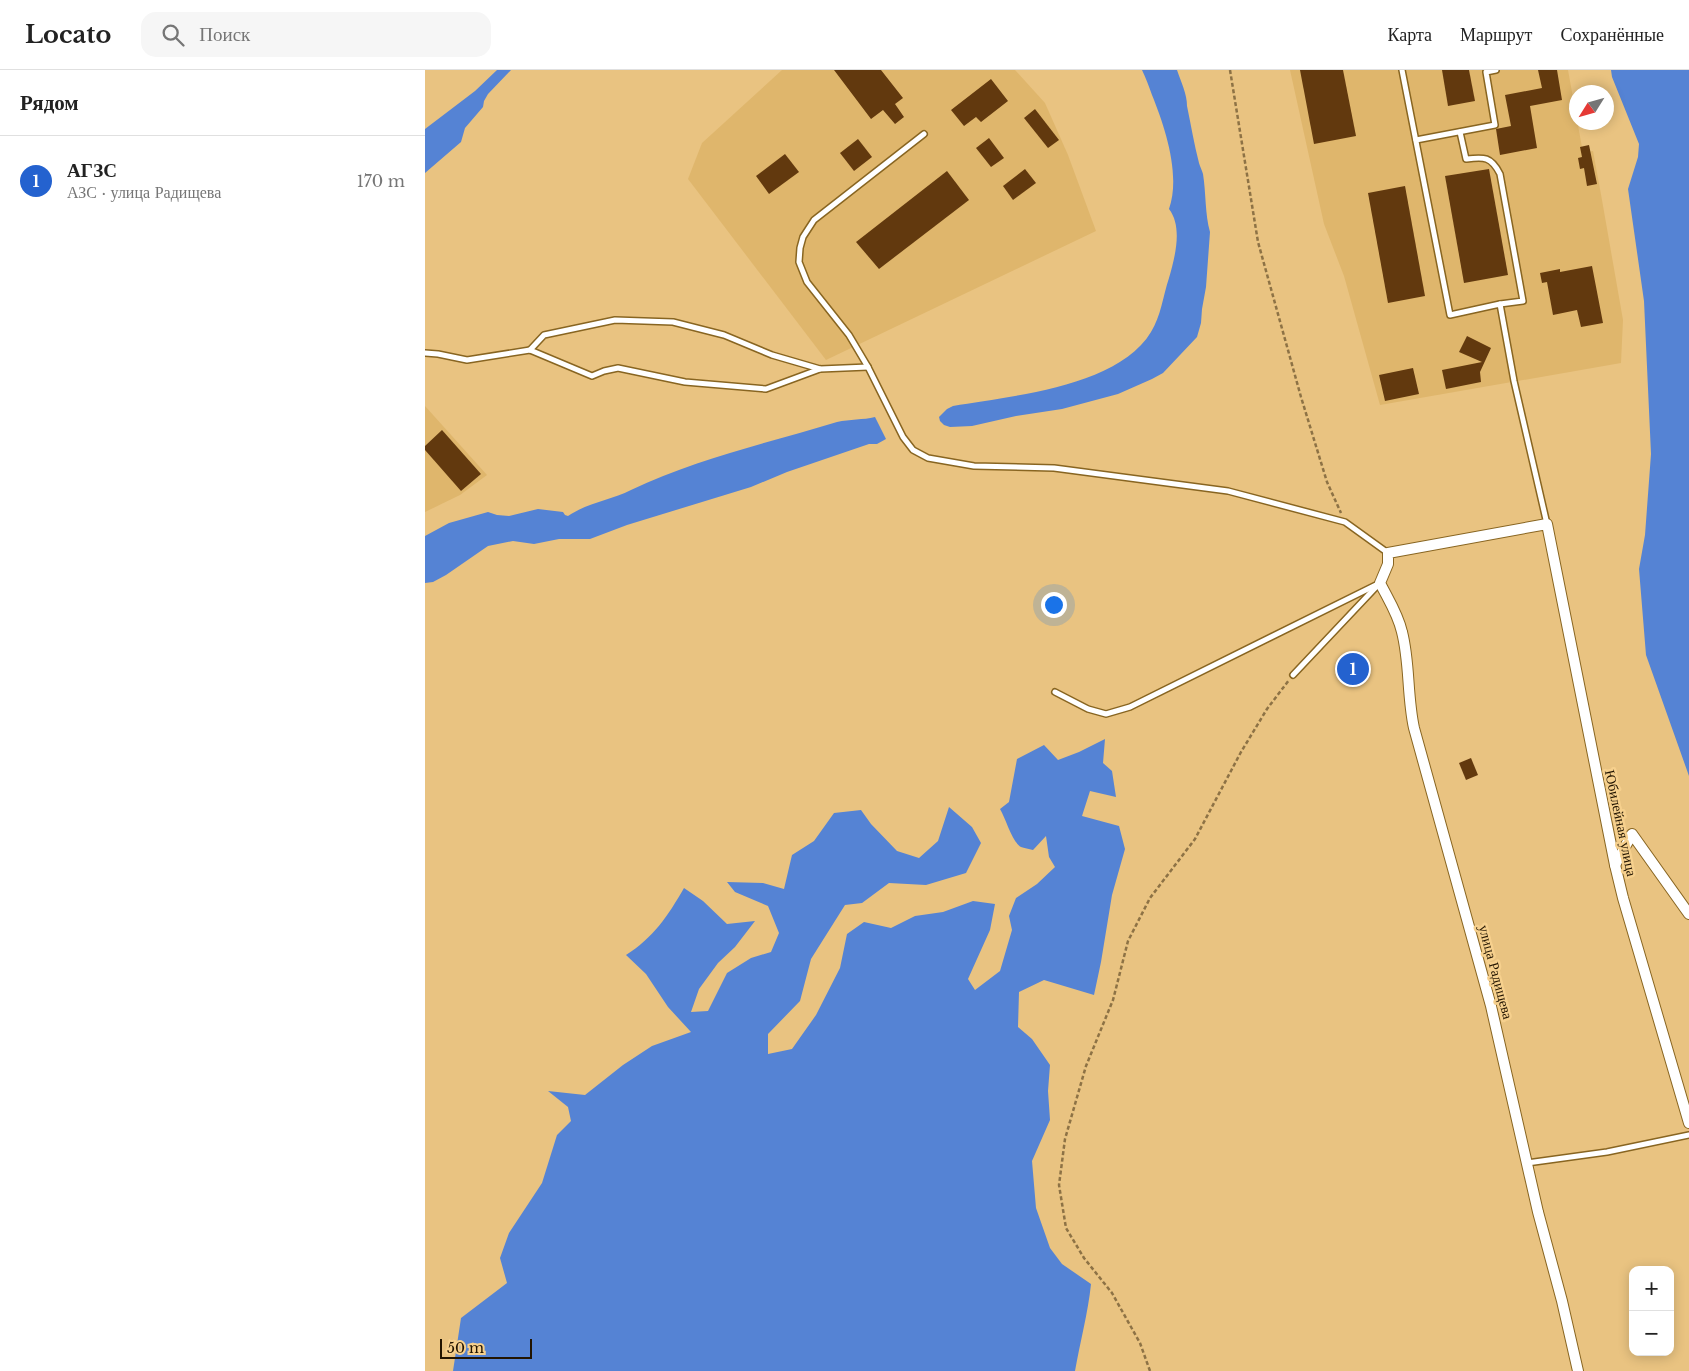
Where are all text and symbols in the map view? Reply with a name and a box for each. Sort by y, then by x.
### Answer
search box [141,12,491,57]
text: Locato [25,20,111,49]
icon: search [159,21,187,49]
text: Поиск [199,23,250,46]
text: Карта [1387,24,1432,46]
text: Маршрут [1460,24,1532,46]
text: Сохранённые [1560,24,1664,46]
north arrow [1569,85,1614,130]
text: Рядом [20,90,79,116]
text: АГЗС [67,159,117,182]
text: 1 [33,171,39,191]
text: 170 m [357,171,405,191]
text: АЗС · улица Радищева [67,182,221,202]
your location [1041,592,1067,618]
pin: 1 [1337,650,1369,688]
street label: Юбилейная улица [1601,768,1641,879]
street label: улица Радищева [1475,923,1517,1022]
map controls [1629,1266,1674,1356]
button: + [1629,1266,1674,1311]
button: − [1629,1311,1674,1356]
scale bar [440,1336,533,1359]
text: 50 m [447,1339,484,1357]

